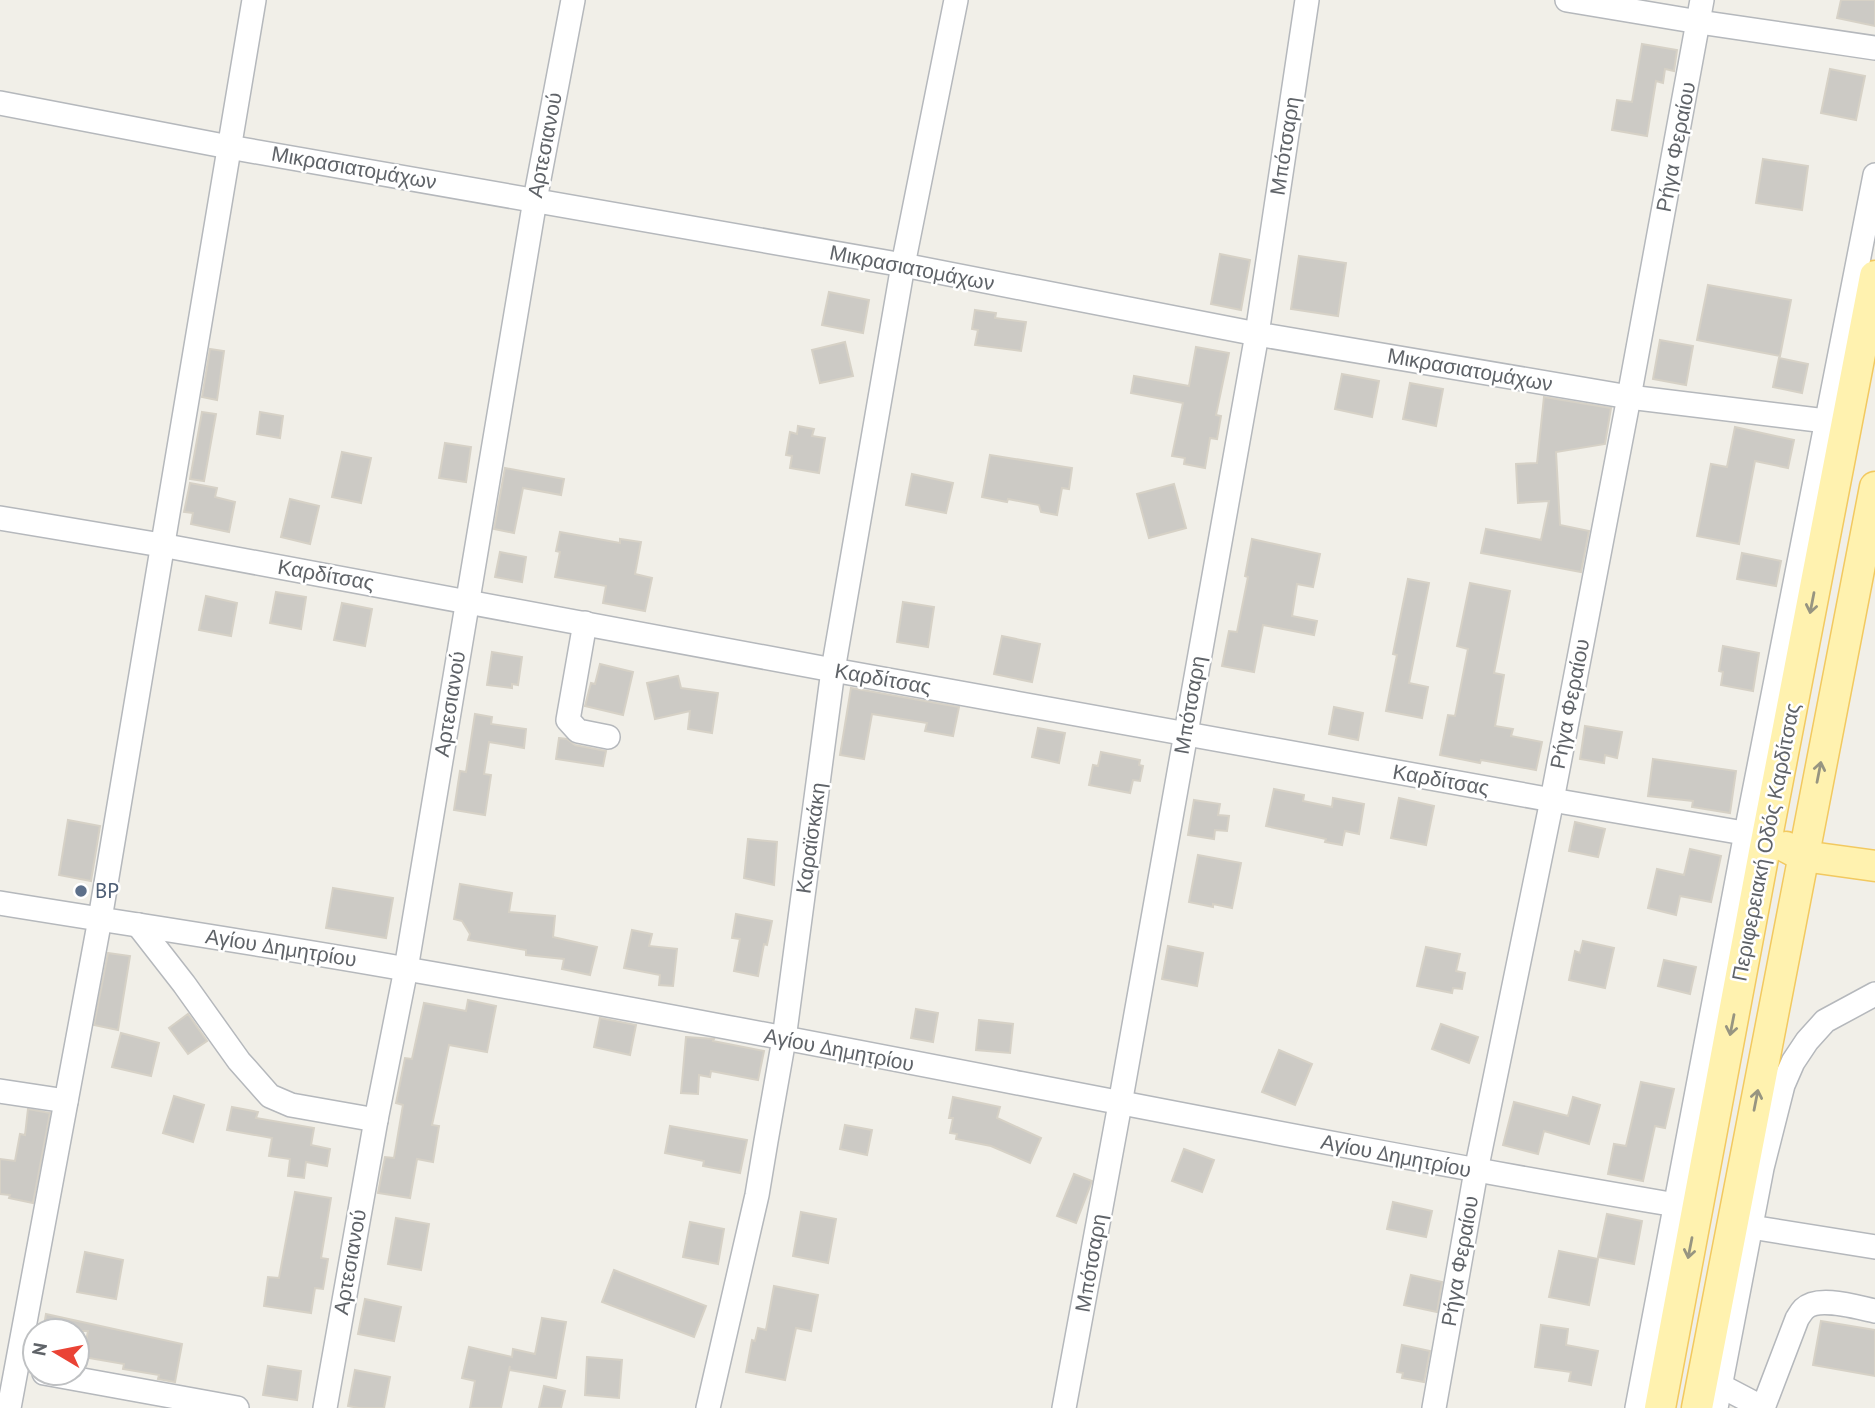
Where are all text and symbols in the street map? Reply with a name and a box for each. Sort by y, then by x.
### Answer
street label: Ρήγα Φεραίου [1650,80,1701,214]
street label: Αρτεσιανού [521,90,568,200]
street label: Μπότσαρη [1263,95,1306,197]
street label: Μικρασιατομάχων [269,140,439,195]
street label: Μικρασιατομάχων [827,238,997,297]
street label: Μικρασιατομάχων [1385,342,1555,397]
street label: Καρδίτσας [276,553,376,596]
one-way arrow [1804,591,1818,614]
street label: Ρήγα Φεραίου [1544,637,1595,771]
street label: Αρτεσιανού [428,649,471,759]
street label: Μπότσαρη [1168,654,1211,756]
street label: Καρδίτσας [833,657,933,700]
street label: Περιφερειακή Οδός Καρδίτσας [1725,700,1806,983]
street label: Καρδίτσας [1391,758,1491,801]
one-way arrow [1813,761,1826,784]
street label: Καραϊσκάκη [789,781,832,895]
place label: BP [95,877,119,904]
marker: BP [73,883,89,899]
street label: Αγίου Δημητρίου [204,922,359,973]
one-way arrow [1724,1013,1738,1036]
street label: Αγίου Δημητρίου [762,1022,917,1077]
one-way arrow [1750,1089,1763,1112]
street label: Αγίου Δημητρίου [1319,1128,1474,1183]
street label: Ρήγα Φεραίου [1435,1194,1484,1328]
street label: Αρτεσιανού [327,1207,372,1317]
street label: Μπότσαρη [1069,1212,1112,1314]
one-way arrow [1683,1236,1696,1259]
north arrow [21,1317,91,1387]
text: N [26,1341,52,1357]

